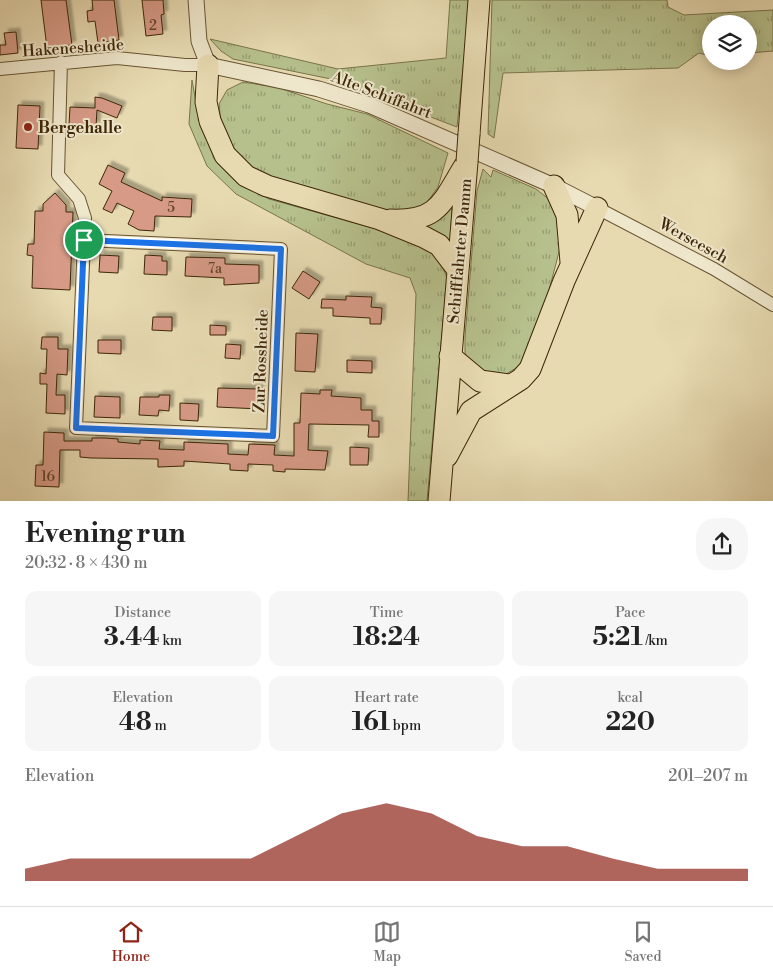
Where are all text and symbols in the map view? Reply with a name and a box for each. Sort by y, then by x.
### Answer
map controls [702,15,757,70]
button: layers [702,15,757,70]
house number: 2 [149,17,157,35]
street label: Hakenesheide [22,34,125,62]
street label: Alte Schiffahrt [328,66,435,123]
place label: Bergehalle [38,118,122,138]
marker: Bergehalle [22,121,34,133]
street label: Schifffahrter Damm [444,178,476,325]
house number: 5 [167,199,175,217]
street label: Werseesch [654,213,732,268]
pin [63,219,105,261]
icon: arrive [70,226,98,254]
house number: 7a [208,260,223,278]
street label: Zur Rossheide [249,309,273,413]
house number: 16 [41,468,56,486]
text: Evening run [25,516,186,551]
button: share [696,518,748,570]
text: 20:32 · 8 × 430 m [25,553,147,573]
text: Distance [115,604,171,622]
text: Time [370,604,403,622]
text: Pace [615,604,645,622]
text: 3.44 [104,622,160,653]
text: 18:24 [353,622,420,653]
text: 5:21 [592,622,643,653]
text: km [160,632,182,650]
text: /km [643,632,668,650]
text: Elevation [113,689,173,707]
text: Heart rate [354,689,419,707]
text: kcal [617,689,643,707]
text: 48 [119,707,152,738]
text: 161 [352,707,390,738]
text: 220 [605,707,655,738]
text: m [152,717,167,735]
text: bpm [390,717,421,735]
text: Elevation [25,766,94,786]
text: 201–207 m [668,766,748,786]
tab: Home [112,918,150,966]
tab: Map [373,918,401,966]
tab: Saved [625,918,661,966]

